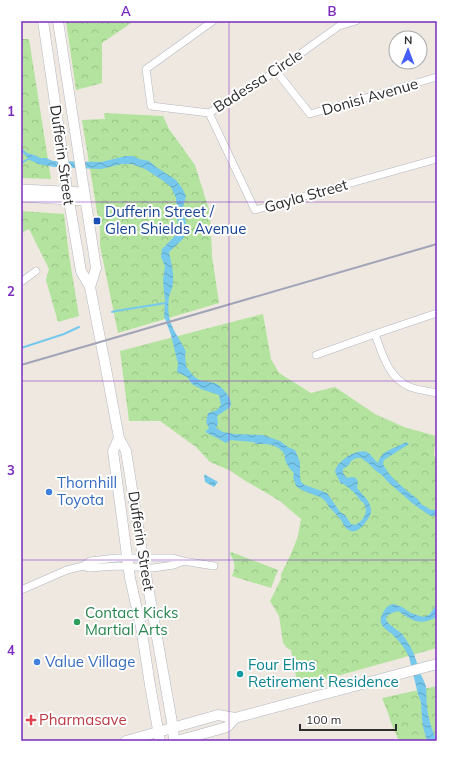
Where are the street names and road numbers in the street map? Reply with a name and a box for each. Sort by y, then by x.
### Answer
street label: Badessa Circle [210,45,306,116]
street label: Donisi Avenue [320,74,420,119]
street label: Dufferin Street [46,104,79,206]
street label: Gayla Street [262,175,350,216]
street label: Dufferin Street [124,490,159,592]

